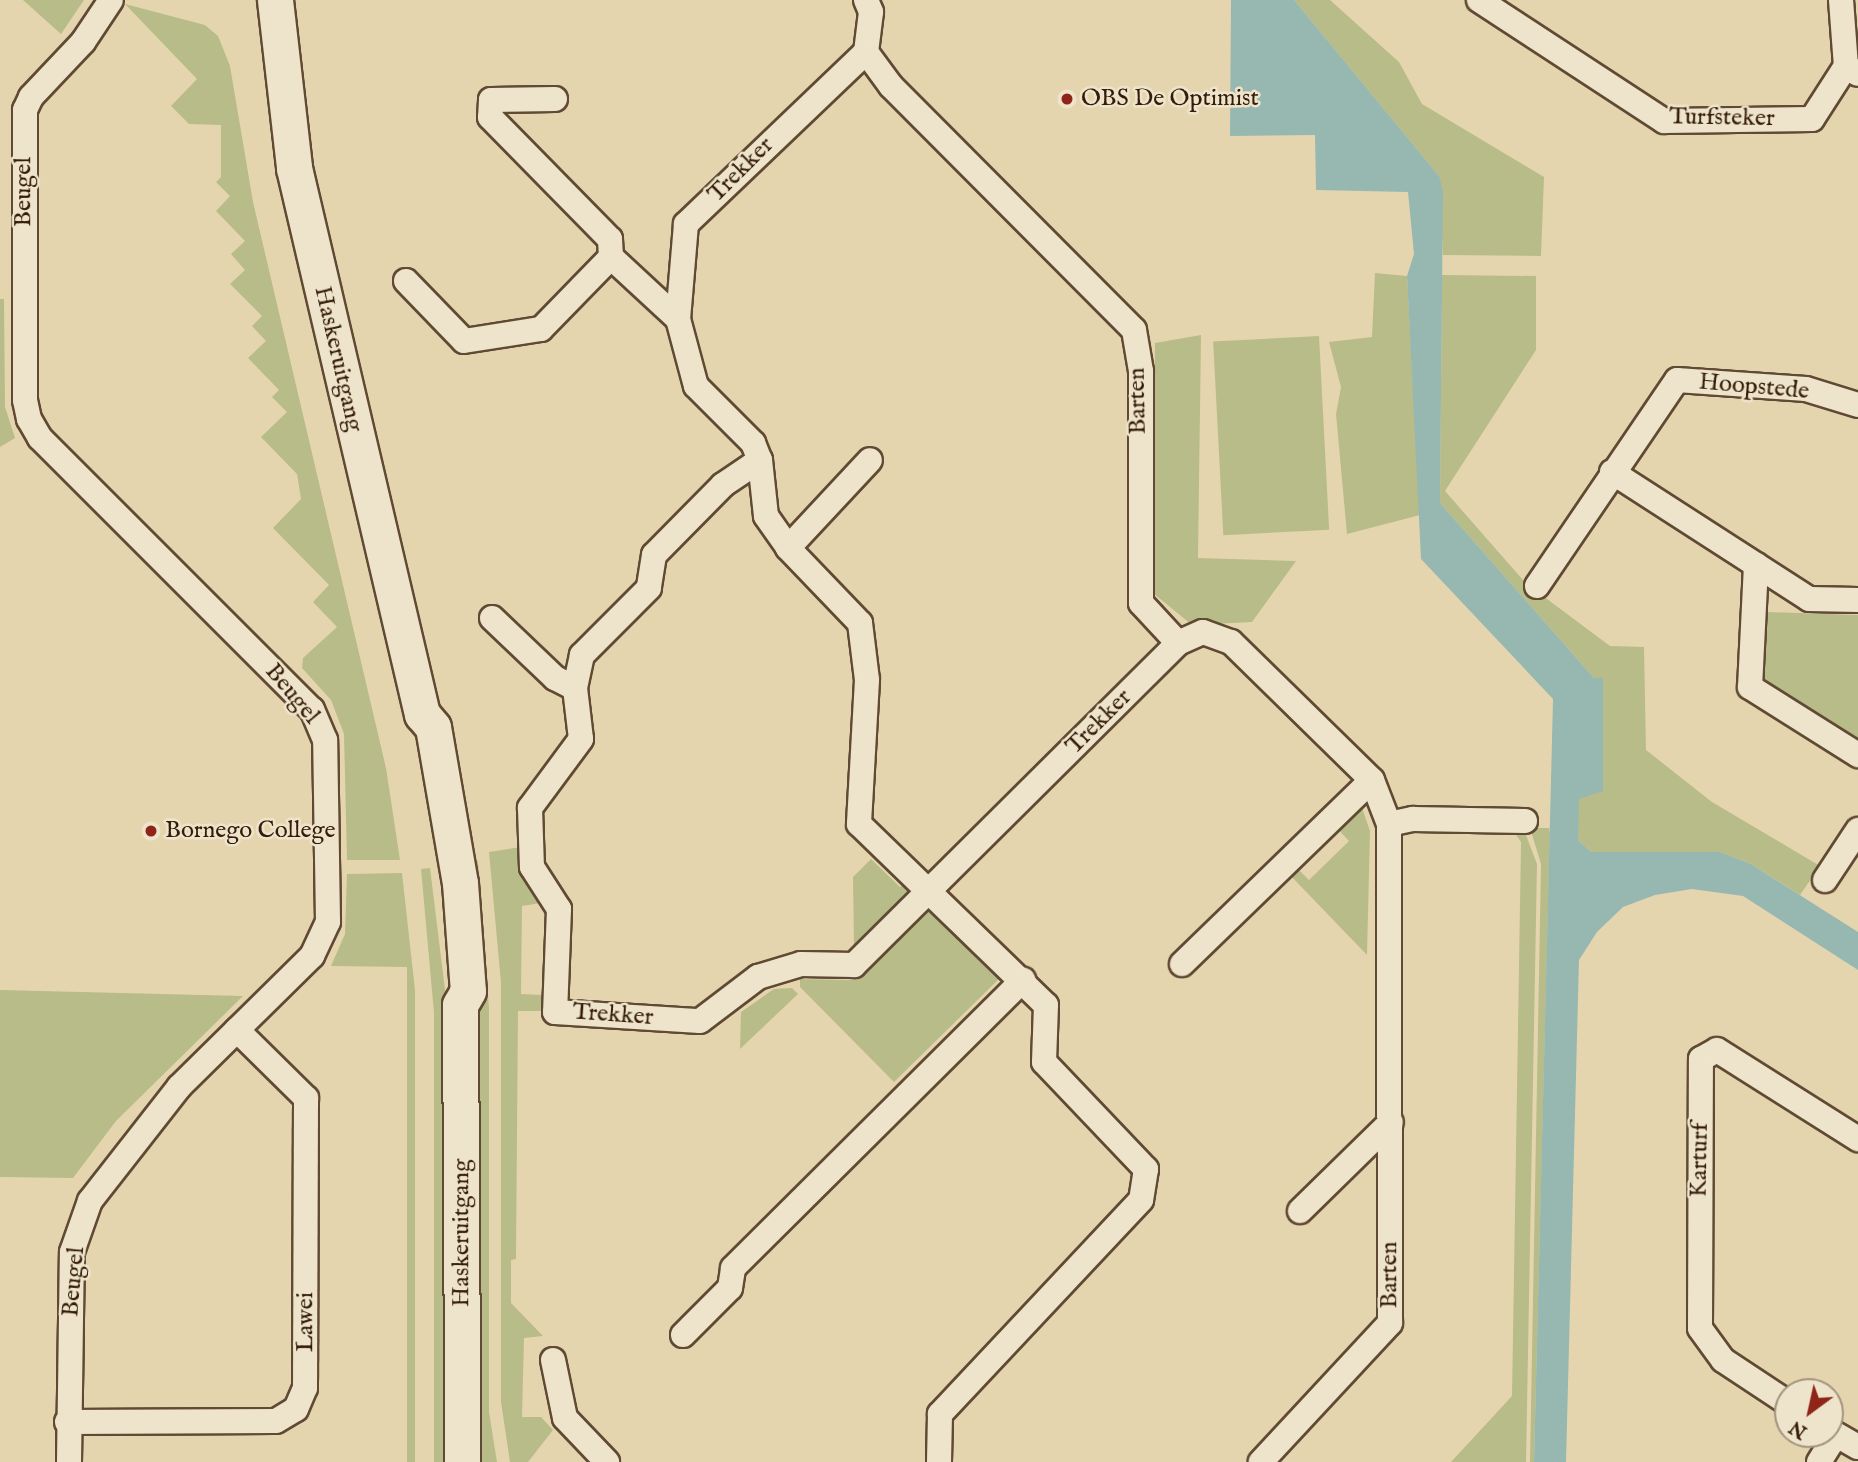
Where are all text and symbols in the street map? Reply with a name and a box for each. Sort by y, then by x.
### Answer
place label: OBS De Optimist [1081,85,1259,113]
marker: OBS De Optimist [1059,91,1075,107]
street label: Turfsteker [1669,103,1775,133]
street label: Trekker [702,131,780,209]
street label: Beugel [10,157,38,227]
street label: Haskeruitgang [307,284,369,434]
street label: Barten [1123,367,1153,435]
street label: Hoopstede [1698,368,1810,406]
street label: Beugel [258,658,326,730]
street label: Trekker [1060,683,1138,761]
place label: Bornego College [165,817,336,845]
marker: Bornego College [143,823,159,839]
street label: Trekker [572,998,654,1032]
street label: Karturf [1685,1122,1715,1198]
street label: Haskeruitgang [448,1159,476,1307]
street label: Barten [1376,1241,1404,1309]
street label: Beugel [57,1246,91,1318]
street label: Lawei [292,1292,320,1352]
north arrow [1774,1378,1844,1448]
text: N [1785,1414,1812,1443]

